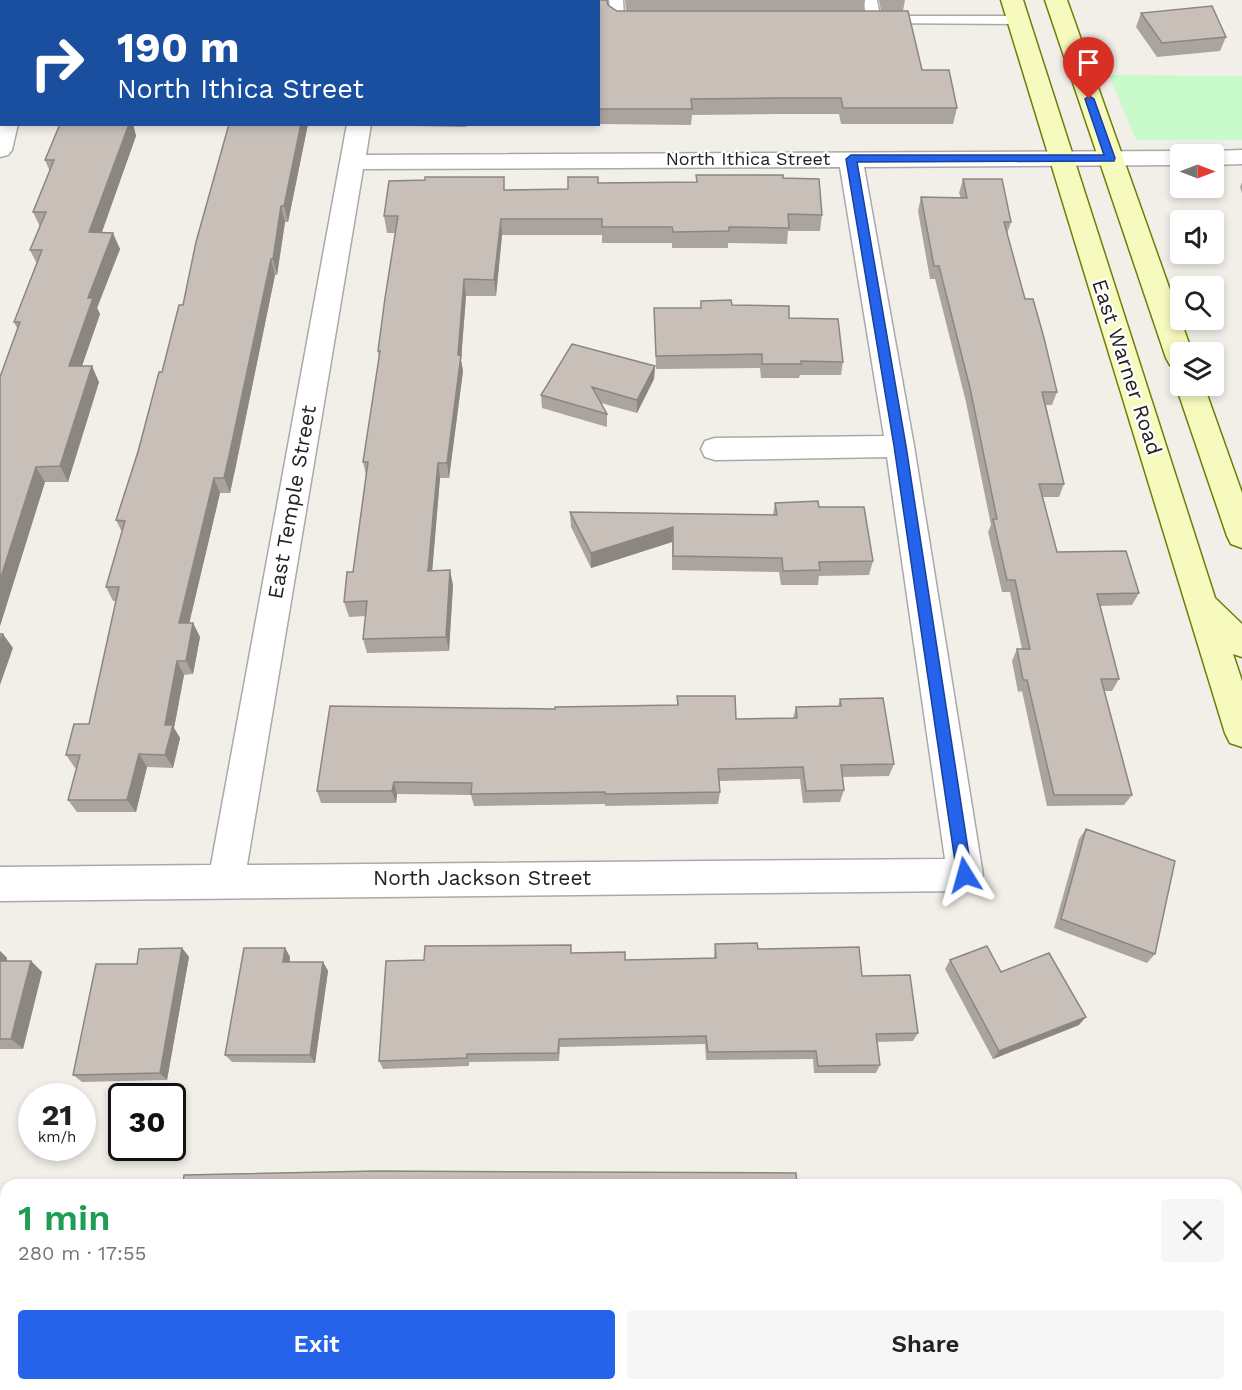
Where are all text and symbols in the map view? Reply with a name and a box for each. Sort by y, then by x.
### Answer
text: 190 m [117,23,240,72]
icon: right [18,24,96,102]
pin [1063,37,1114,99]
icon: arrive [1072,46,1105,79]
text: North Ithica Street [117,73,364,105]
north arrow [1170,144,1224,198]
map controls [1170,144,1224,396]
street label: North Ithica Street [666,148,831,169]
button: sound [1170,210,1224,264]
street label: East Warner Road [1087,276,1168,458]
button: search [1170,276,1224,330]
button: layers [1170,342,1224,396]
street label: East Temple Street [262,403,321,601]
position arrow [933,843,997,907]
street label: North Jackson Street [373,865,591,890]
speed limit sign: 30 [108,1083,186,1161]
text: 21 [42,1097,72,1132]
text: km/h [38,1128,76,1146]
text: 1 min [18,1197,110,1239]
button: close [1161,1199,1224,1262]
text: 280 m · 17:55 [18,1241,146,1265]
button: Exit [18,1310,615,1379]
button: Share [627,1310,1224,1379]

